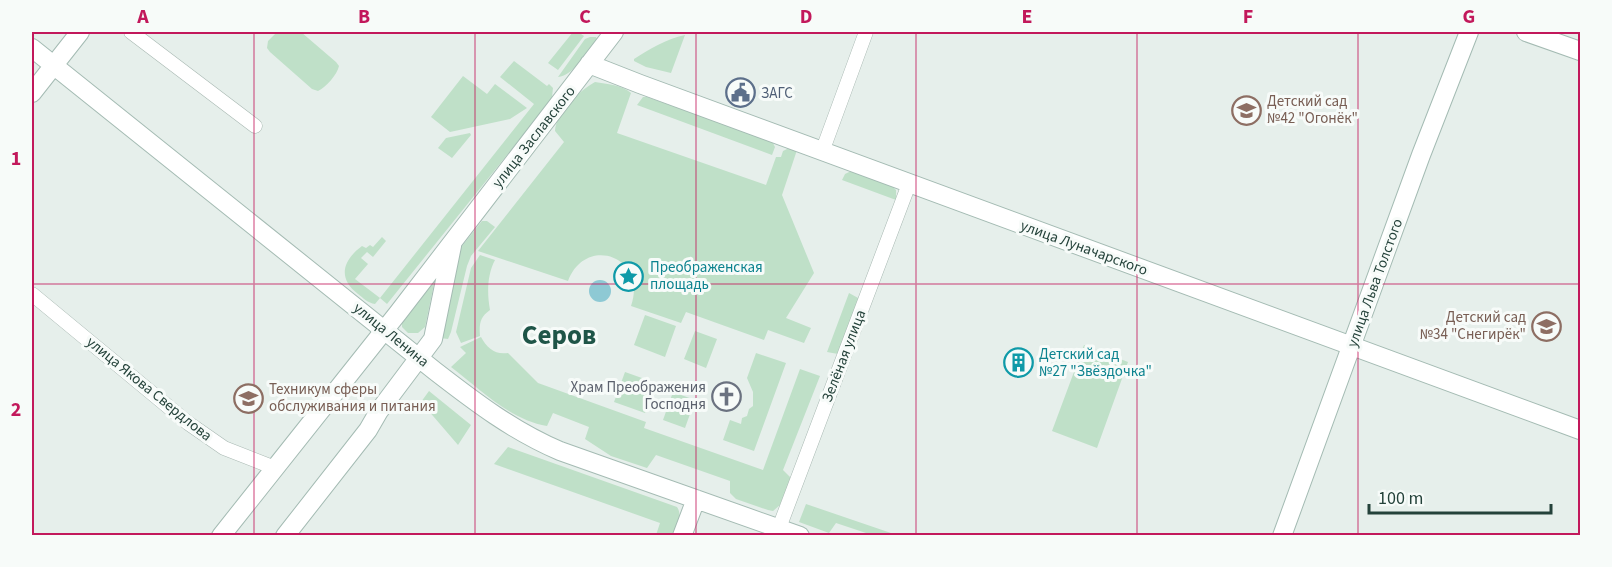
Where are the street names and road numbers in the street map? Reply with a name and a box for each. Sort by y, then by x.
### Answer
street label: улица Заславского [488,82,580,192]
street label: улица Луначарского [1017,215,1151,281]
street label: улица Льва Толстого [1342,216,1408,350]
street label: улица Ленина [349,298,433,372]
street label: Зелёная улица [817,307,871,405]
street label: улица Якова Свердлова [82,332,216,446]

